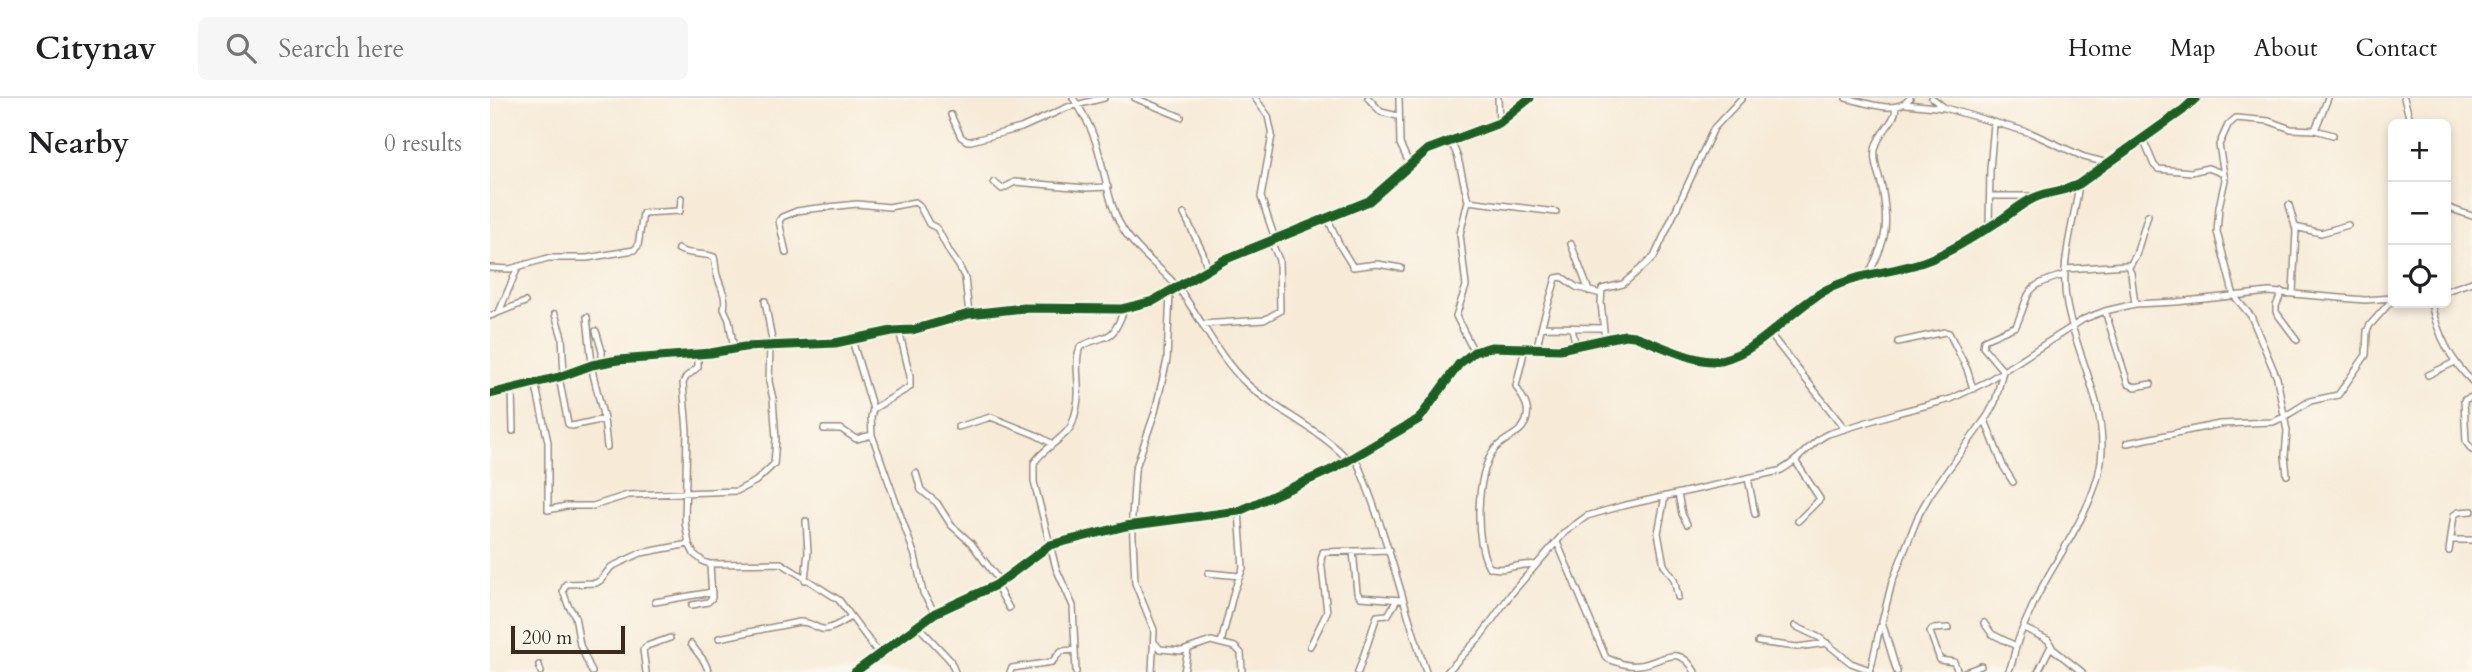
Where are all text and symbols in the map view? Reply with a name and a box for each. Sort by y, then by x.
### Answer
search box [198,17,688,80]
text: Citynav [35,26,156,71]
icon: search [222,29,260,67]
text: Search here [278,31,404,66]
text: Home [2068,32,2132,65]
text: Map [2170,32,2216,65]
text: About [2254,32,2318,65]
text: Contact [2356,32,2437,65]
map controls [2388,119,2451,308]
button: + [2388,119,2451,182]
text: Nearby [28,123,129,164]
text: 0 results [384,128,462,159]
button: − [2388,182,2451,245]
button: locate [2388,245,2451,308]
scale bar [511,623,625,655]
text: 200 m [522,625,572,651]

